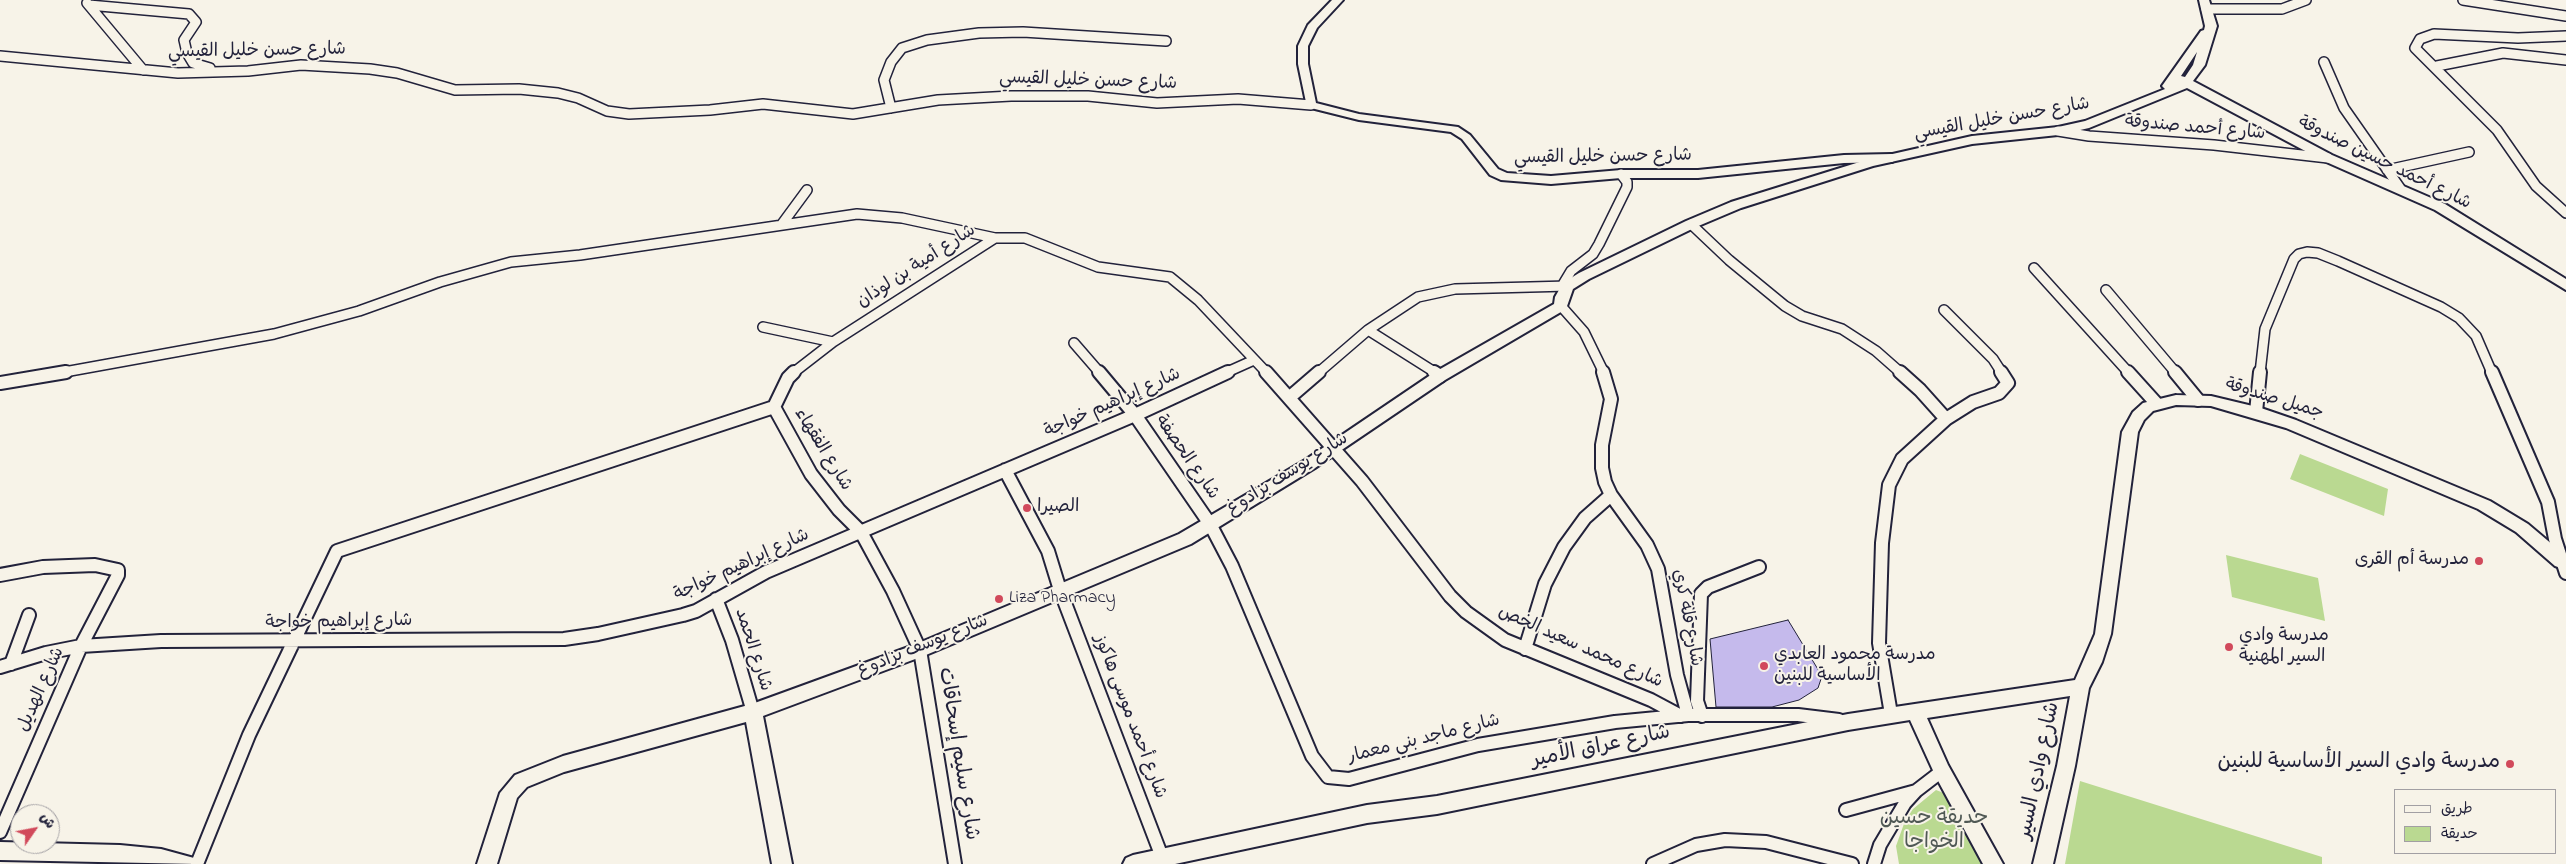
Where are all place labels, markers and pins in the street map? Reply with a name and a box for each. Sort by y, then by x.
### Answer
place label: الصيرا [1037,497,1079,519]
marker: الصيرا [1021,502,1033,514]
place label: مدرسة أم القرى [2355,550,2469,572]
marker: مدرسة أم القرى [2473,555,2485,567]
place label: Liza Pharmacy [1009,588,1116,610]
marker: Liza Pharmacy [993,593,1005,605]
place label: مدرسة وادي السير المهنية [2239,626,2329,669]
marker: مدرسة وادي السير المهنية [2223,641,2235,653]
place label: مدرسة محمود العابدي الأساسية للبنين [1774,645,1936,688]
marker: مدرسة محمود العابدي الأساسية للبنين [1758,660,1770,672]
place label: مدرسة وادي السير الأساسية للبنين [2217,751,2500,777]
marker: مدرسة وادي السير الأساسية للبنين [2504,758,2516,770]

